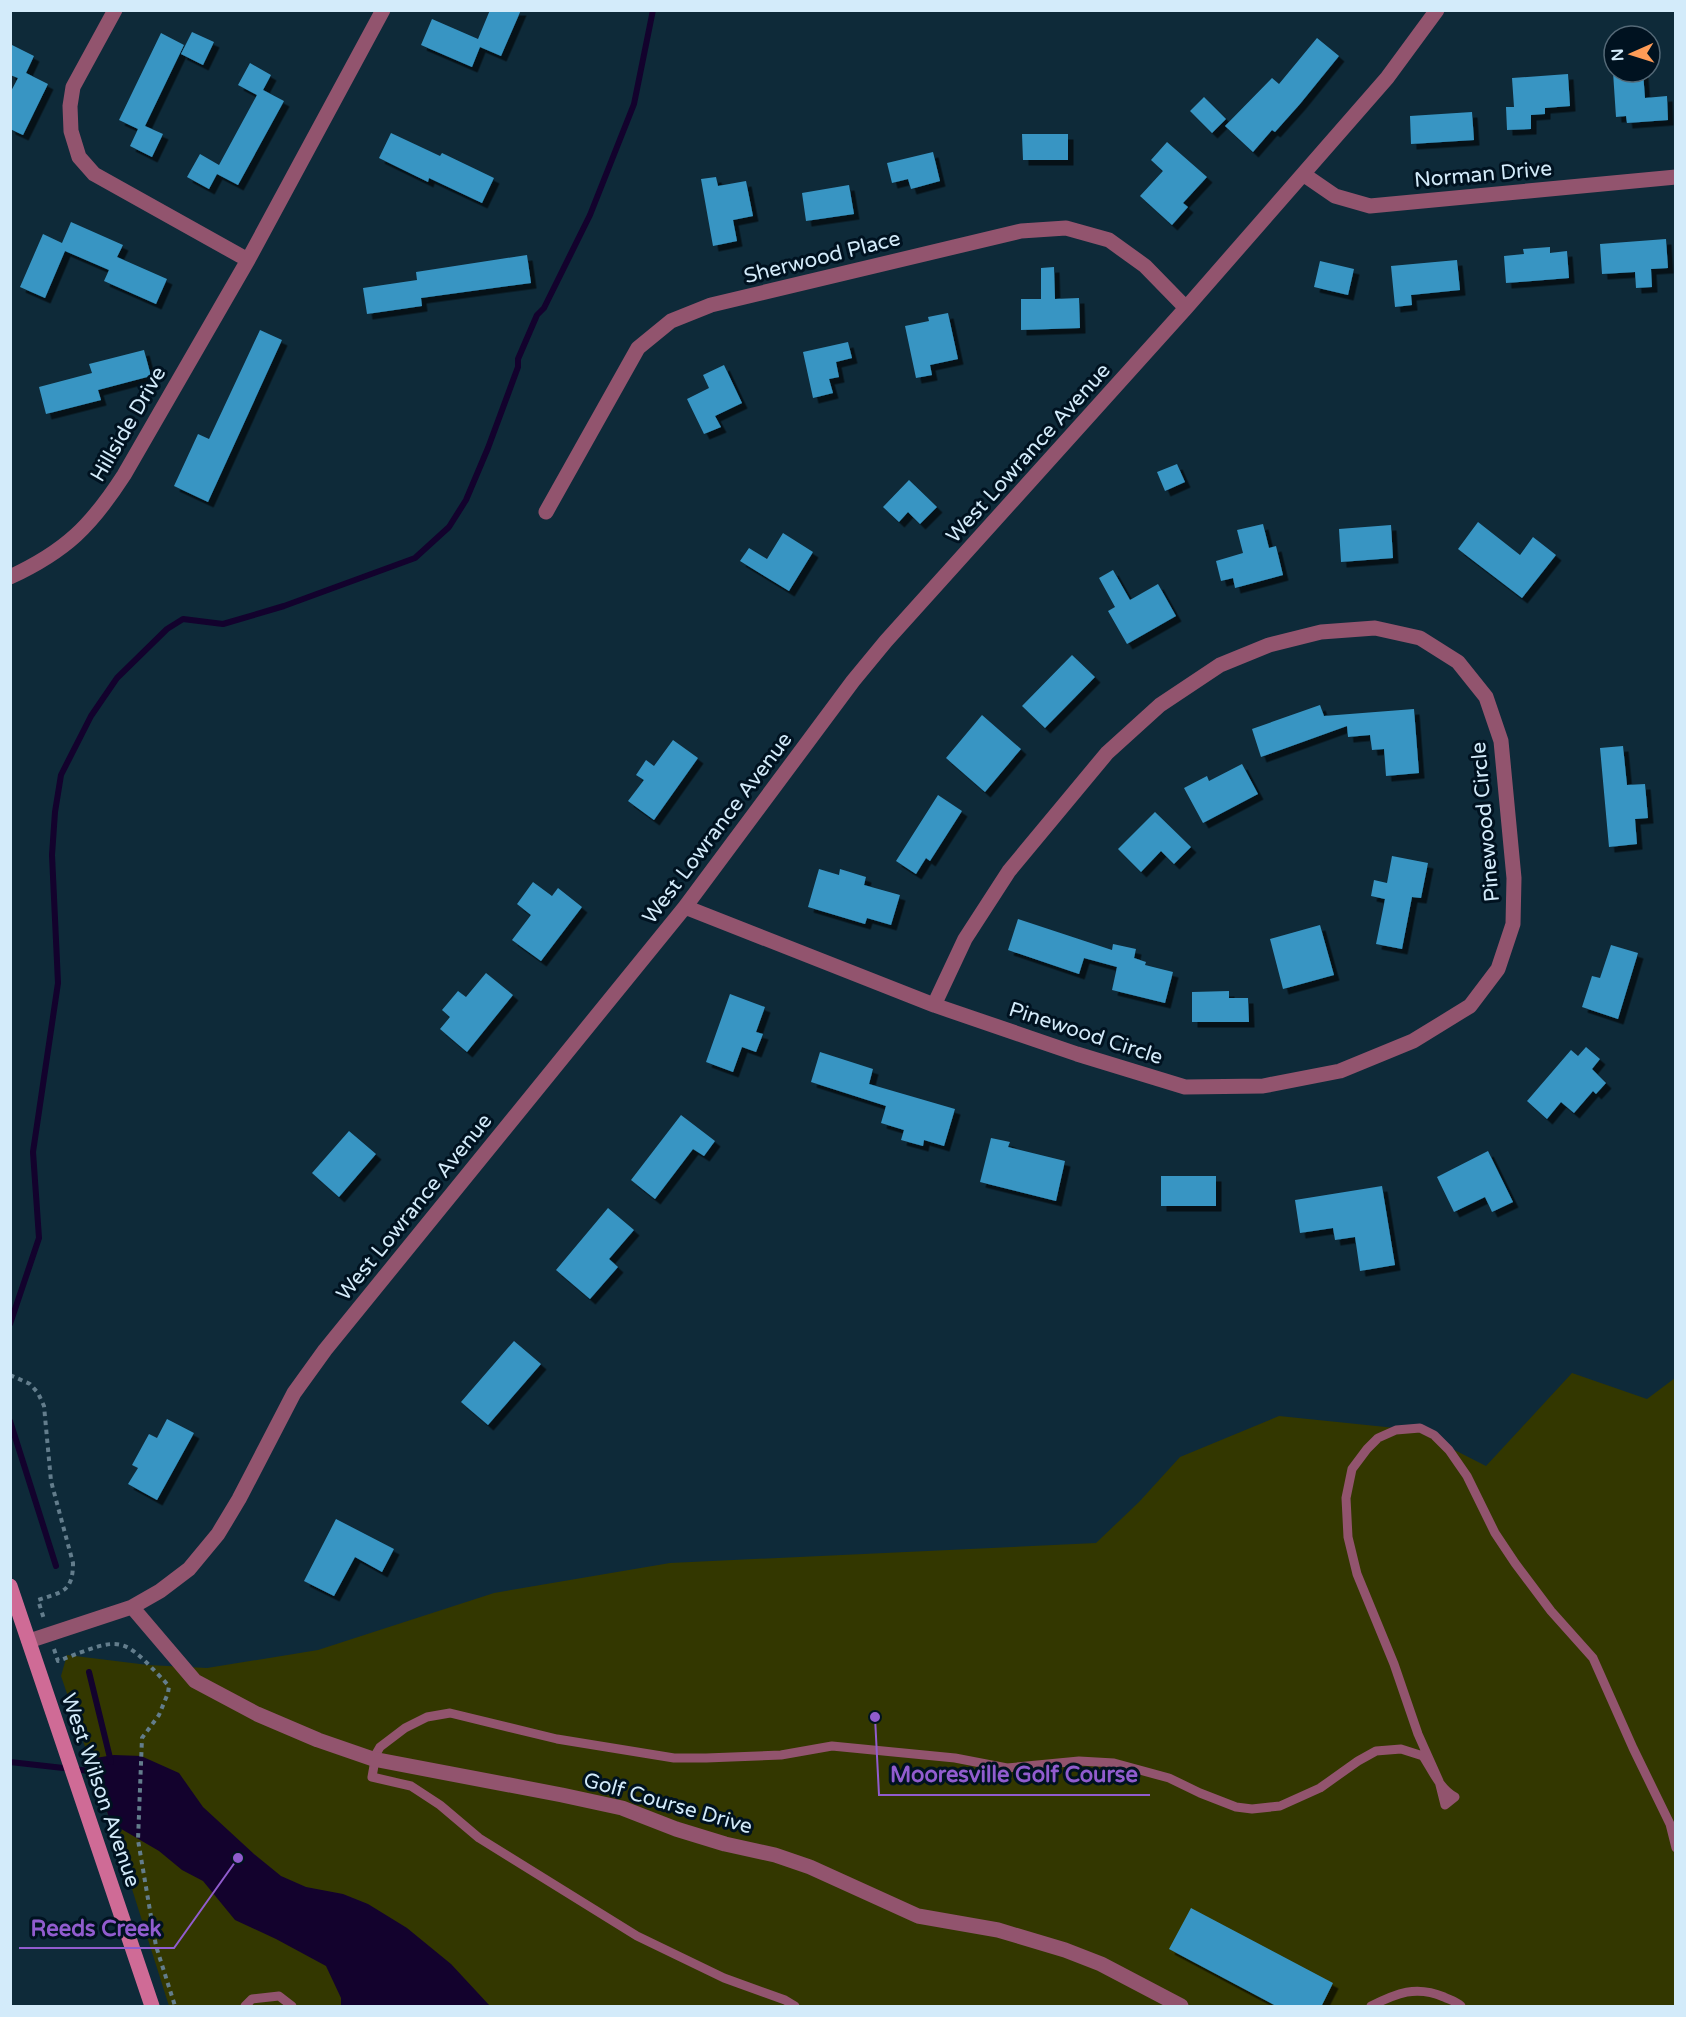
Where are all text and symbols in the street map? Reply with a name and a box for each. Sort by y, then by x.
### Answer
north arrow [1602,24,1662,84]
text: N [1608,48,1628,62]
street label: Norman Drive [1413,156,1553,193]
street label: Sherwood Place [741,226,903,289]
street label: West Lowrance Avenue [941,358,1116,548]
street label: Hillside Drive [85,362,172,486]
street label: West Lowrance Avenue [637,728,798,929]
street label: Pinewood Circle [1466,741,1505,903]
street label: Pinewood Circle [1006,997,1166,1070]
street label: West Lowrance Avenue [331,1109,498,1306]
street label: West Wilson Avenue [56,1690,145,1890]
callout: Mooresville Golf Course [879,1755,1150,1795]
text: Mooresville Golf Course [890,1762,1138,1788]
street label: Golf Course Drive [581,1767,755,1840]
callout: Reeds Creek [19,1908,174,1948]
text: Reeds Creek [31,1916,161,1942]

